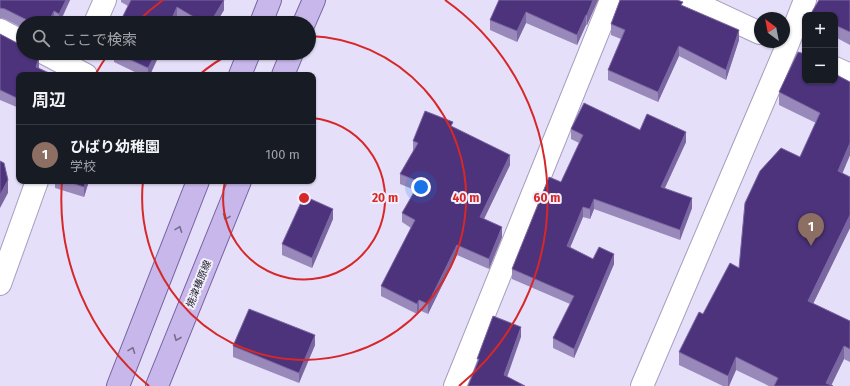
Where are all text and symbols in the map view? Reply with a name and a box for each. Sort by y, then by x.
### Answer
north arrow [754,12,790,48]
map controls [802,12,838,84]
button: + [802,12,838,48]
search box [16,16,316,60]
icon: search [30,27,52,49]
text: ここで検索 [62,31,137,49]
button: − [802,48,838,84]
text: 周辺 [32,90,66,111]
text: ひばり幼稚園 [70,138,160,156]
text: 1 [42,147,48,162]
text: 100 m [265,147,300,162]
text: 学校 [70,159,96,174]
your location [411,177,431,197]
centre of rings [297,191,311,205]
text: 20 m [372,191,398,205]
text: 40 m [453,191,479,205]
text: 60 m [534,191,560,205]
pin: 1 [798,213,824,246]
one-way arrow [222,214,230,221]
one-way arrow [175,225,183,232]
street label: 焼津榛原線 [184,259,214,309]
one-way arrow [173,334,181,341]
one-way arrow [127,346,135,353]

